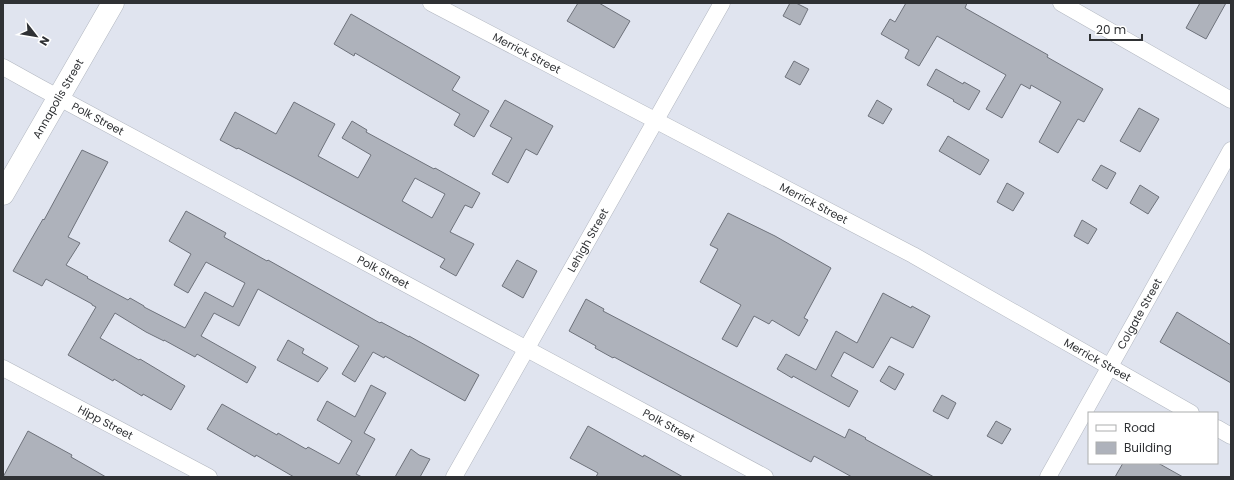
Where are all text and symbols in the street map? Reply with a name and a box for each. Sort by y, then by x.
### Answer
north arrow [16,16,56,56]
scale bar [1090,16,1142,42]
text: 20 m [1096,21,1126,38]
street label: Merrick Street [490,29,564,77]
text: N [36,33,54,49]
street label: Annapolis Street [29,56,87,142]
street label: Polk Street [69,98,127,139]
street label: Merrick Street [777,179,851,228]
street label: Lehigh Street [563,205,612,275]
street label: Polk Street [354,251,412,292]
street label: Colgate Street [1113,275,1166,352]
street label: Merrick Street [1061,334,1134,385]
street label: Hipp Street [75,401,136,443]
street label: Polk Street [640,405,698,446]
legend [1088,412,1218,464]
text: Road [1124,419,1155,436]
text: Building [1124,439,1172,456]

